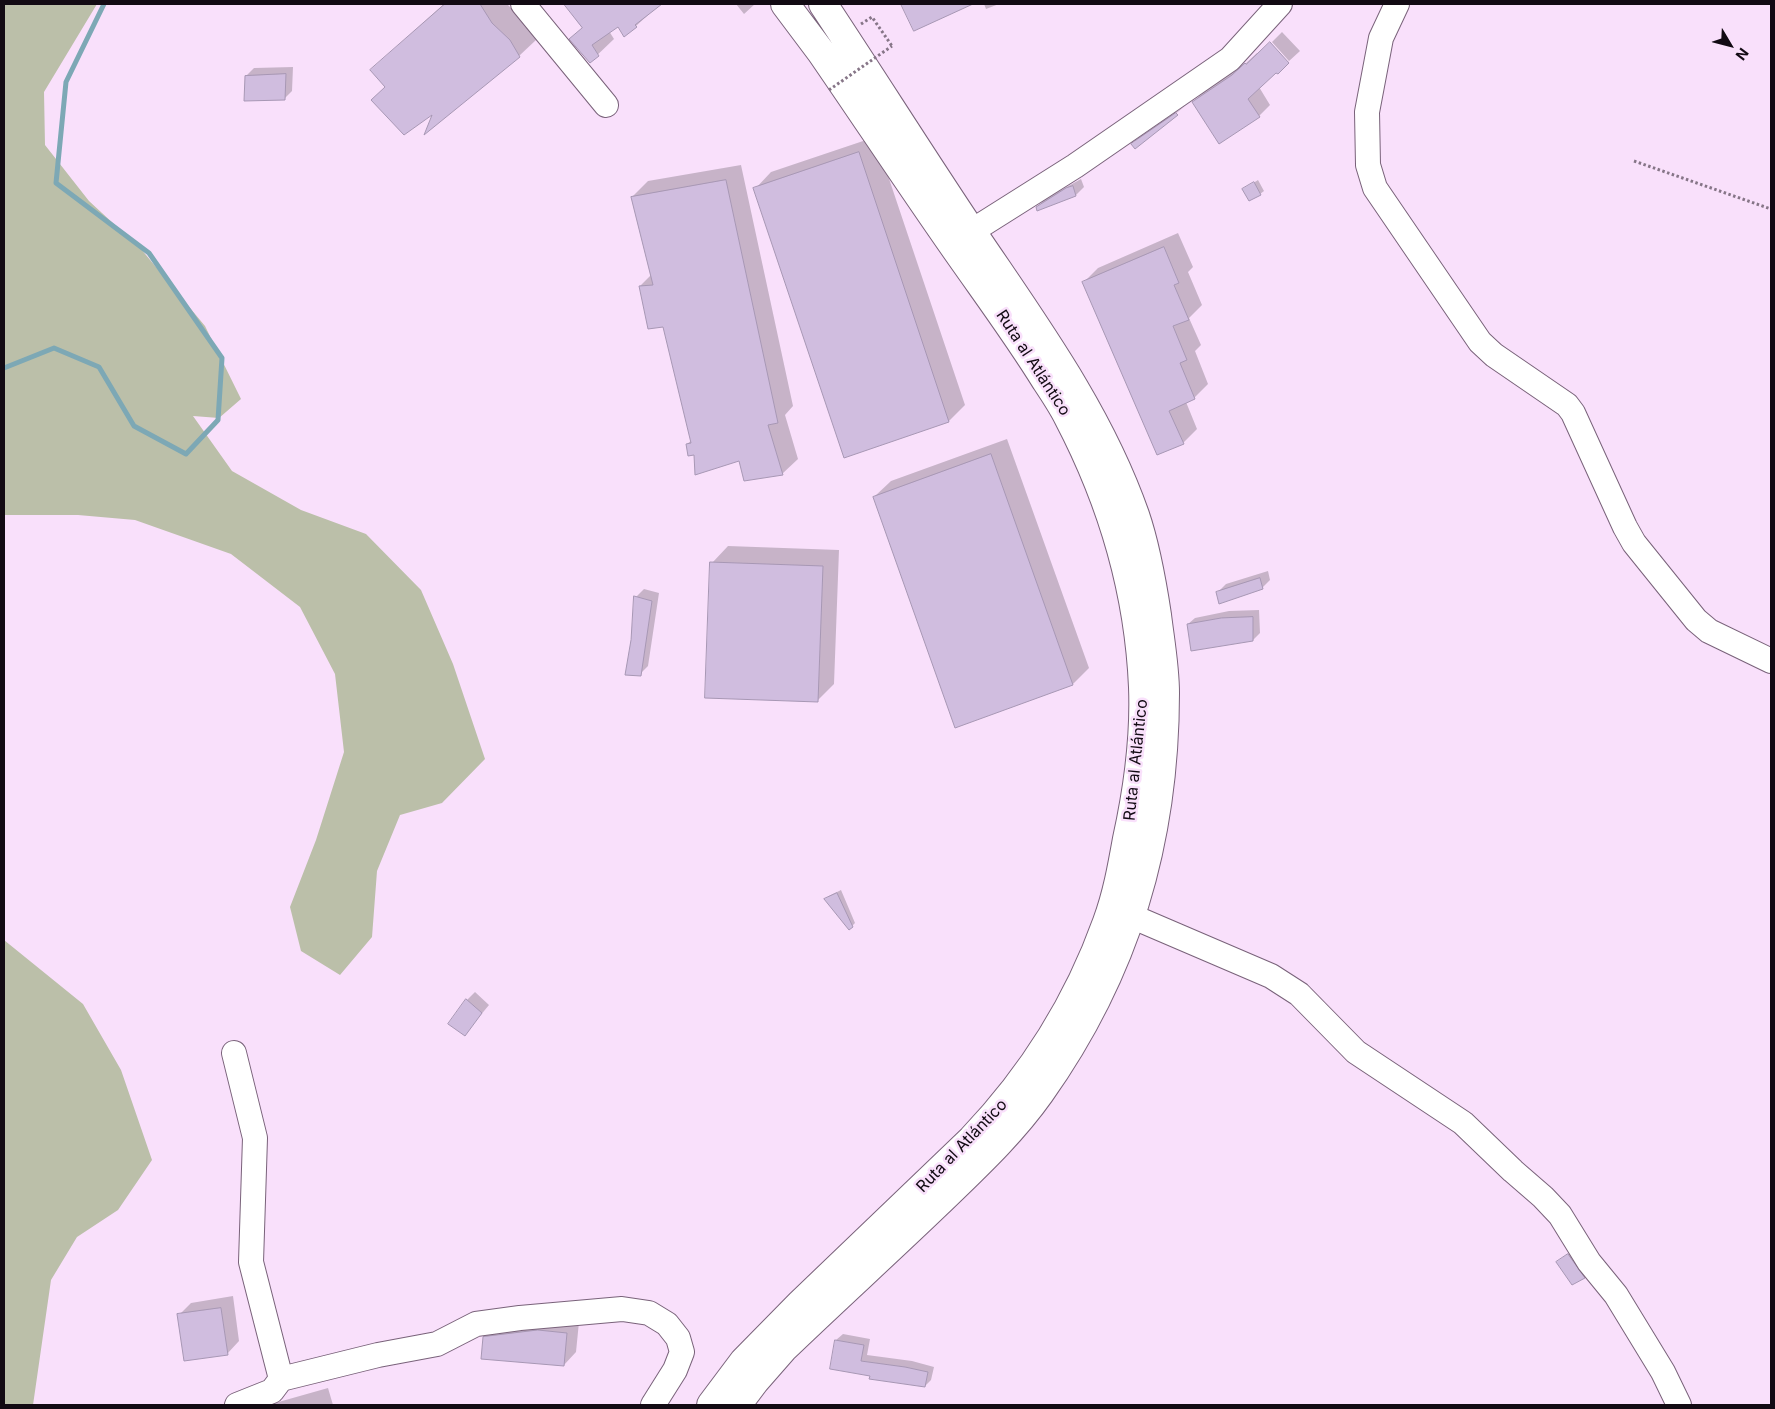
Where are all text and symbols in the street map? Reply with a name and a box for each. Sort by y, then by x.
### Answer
north arrow [1705,20,1755,70]
text: N [1732,45,1752,64]
street label: Ruta al Atlántico [992,307,1074,419]
street label: Ruta al Atlántico [1120,698,1152,822]
street label: Ruta al Atlántico [913,1095,1011,1197]

